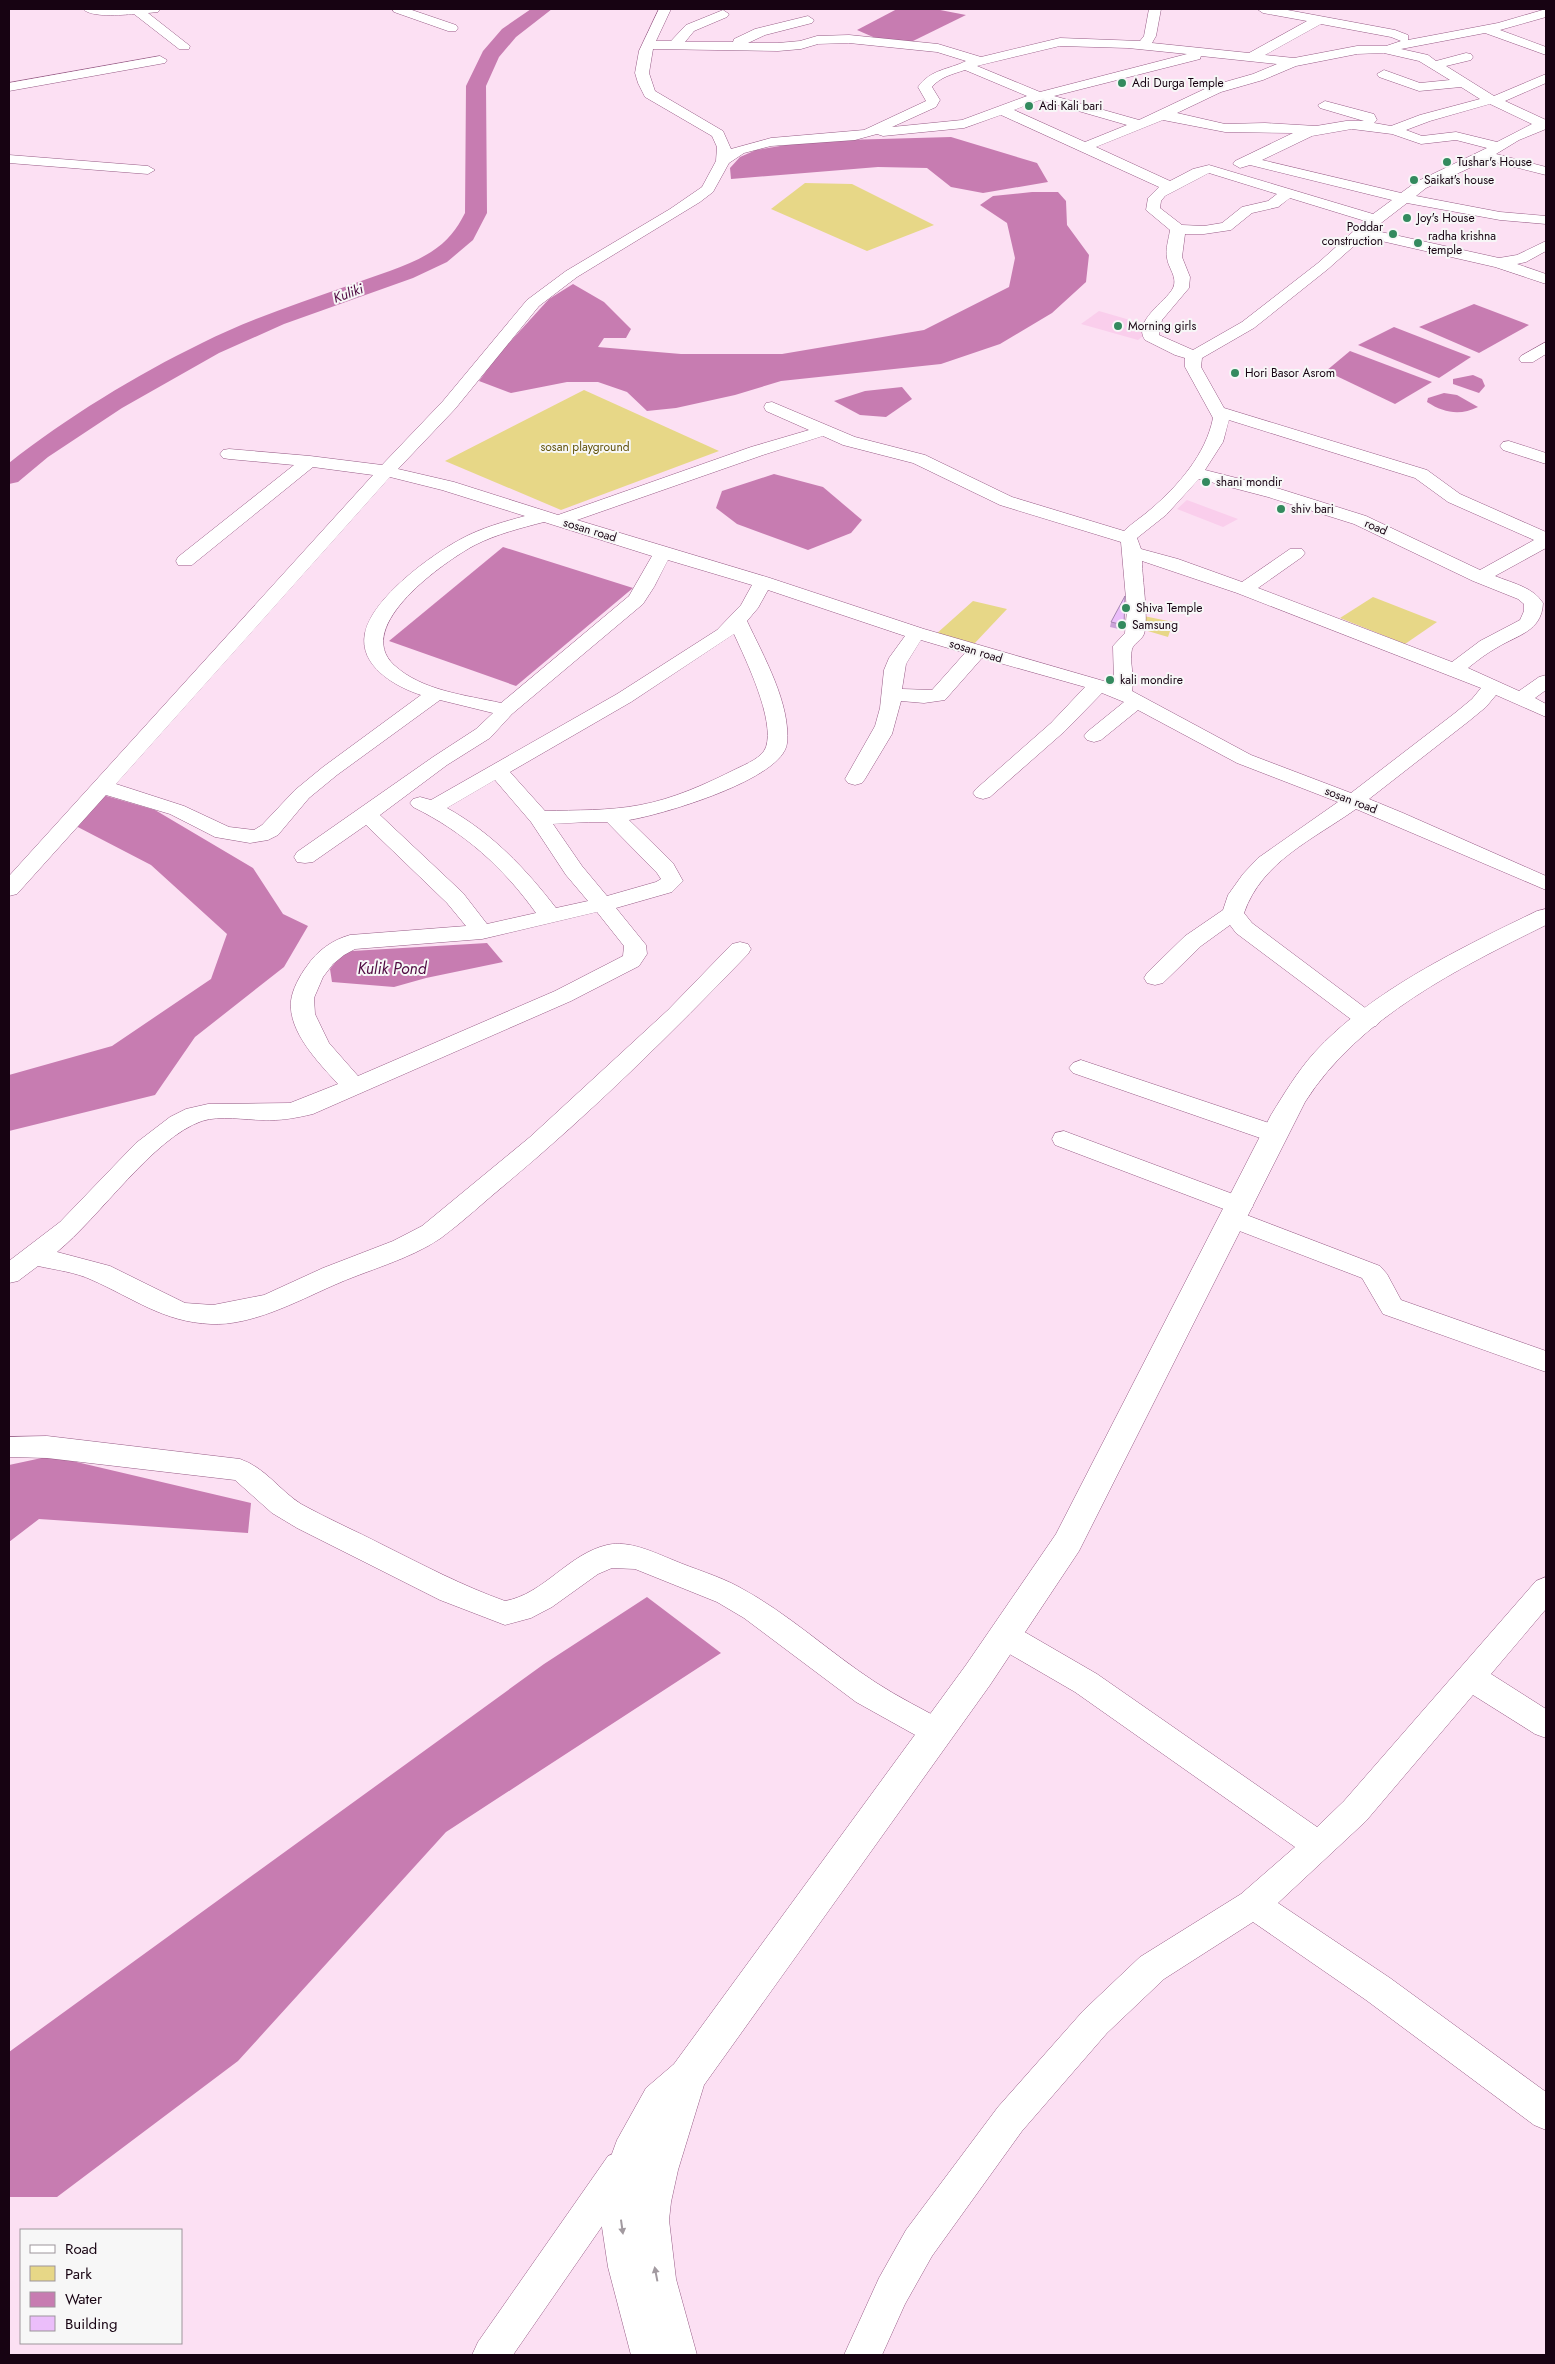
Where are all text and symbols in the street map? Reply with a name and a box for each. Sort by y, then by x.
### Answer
place label: Adi Durga Temple [1132,74,1224,92]
marker: Adi Durga Temple [1116,77,1128,89]
place label: Adi Kali bari [1039,97,1102,115]
marker: Adi Kali bari [1023,100,1035,112]
place label: Tushar's House [1457,153,1532,171]
marker: Tushar's House [1441,156,1453,168]
place label: Saikat's house [1424,171,1494,189]
marker: Saikat's house [1408,174,1420,186]
place label: Joy's House [1415,209,1475,227]
marker: Joy's House [1401,212,1413,224]
place label: Poddar construction [1322,218,1384,250]
place label: radha krishna temple [1428,227,1496,259]
marker: Poddar construction [1387,228,1399,240]
marker: radha krishna temple [1412,237,1424,249]
water label: Kuliki [330,278,366,308]
place label: Morning girls [1128,317,1196,335]
marker: Morning girls [1112,320,1124,332]
place label: Hori Basor Asrom [1245,364,1335,382]
marker: Hori Basor Asrom [1229,367,1241,379]
park label: sosan playground [540,438,630,456]
place label: shani mondir [1216,473,1283,491]
marker: shani mondir [1200,476,1212,488]
place label: shiv bari [1291,500,1334,518]
marker: shiv bari [1275,503,1287,515]
street label: sosan road [561,513,619,547]
street label: road [1362,514,1390,540]
place label: Shiva Temple [1136,599,1202,617]
marker: Shiva Temple [1120,602,1132,614]
place label: Samsung [1132,616,1178,634]
marker: Samsung [1116,619,1128,631]
street label: sosan road [947,634,1005,668]
place label: kali mondire [1120,671,1183,689]
marker: kali mondire [1104,674,1116,686]
street label: sosan road [1322,782,1380,818]
water label: Kulik Pond [357,957,428,980]
one-way arrow [619,2219,627,2235]
legend [20,2229,182,2344]
text: Road [65,2238,97,2260]
text: Park [65,2263,92,2285]
one-way arrow [651,2266,659,2282]
text: Water [65,2288,103,2310]
text: Building [65,2313,117,2335]

